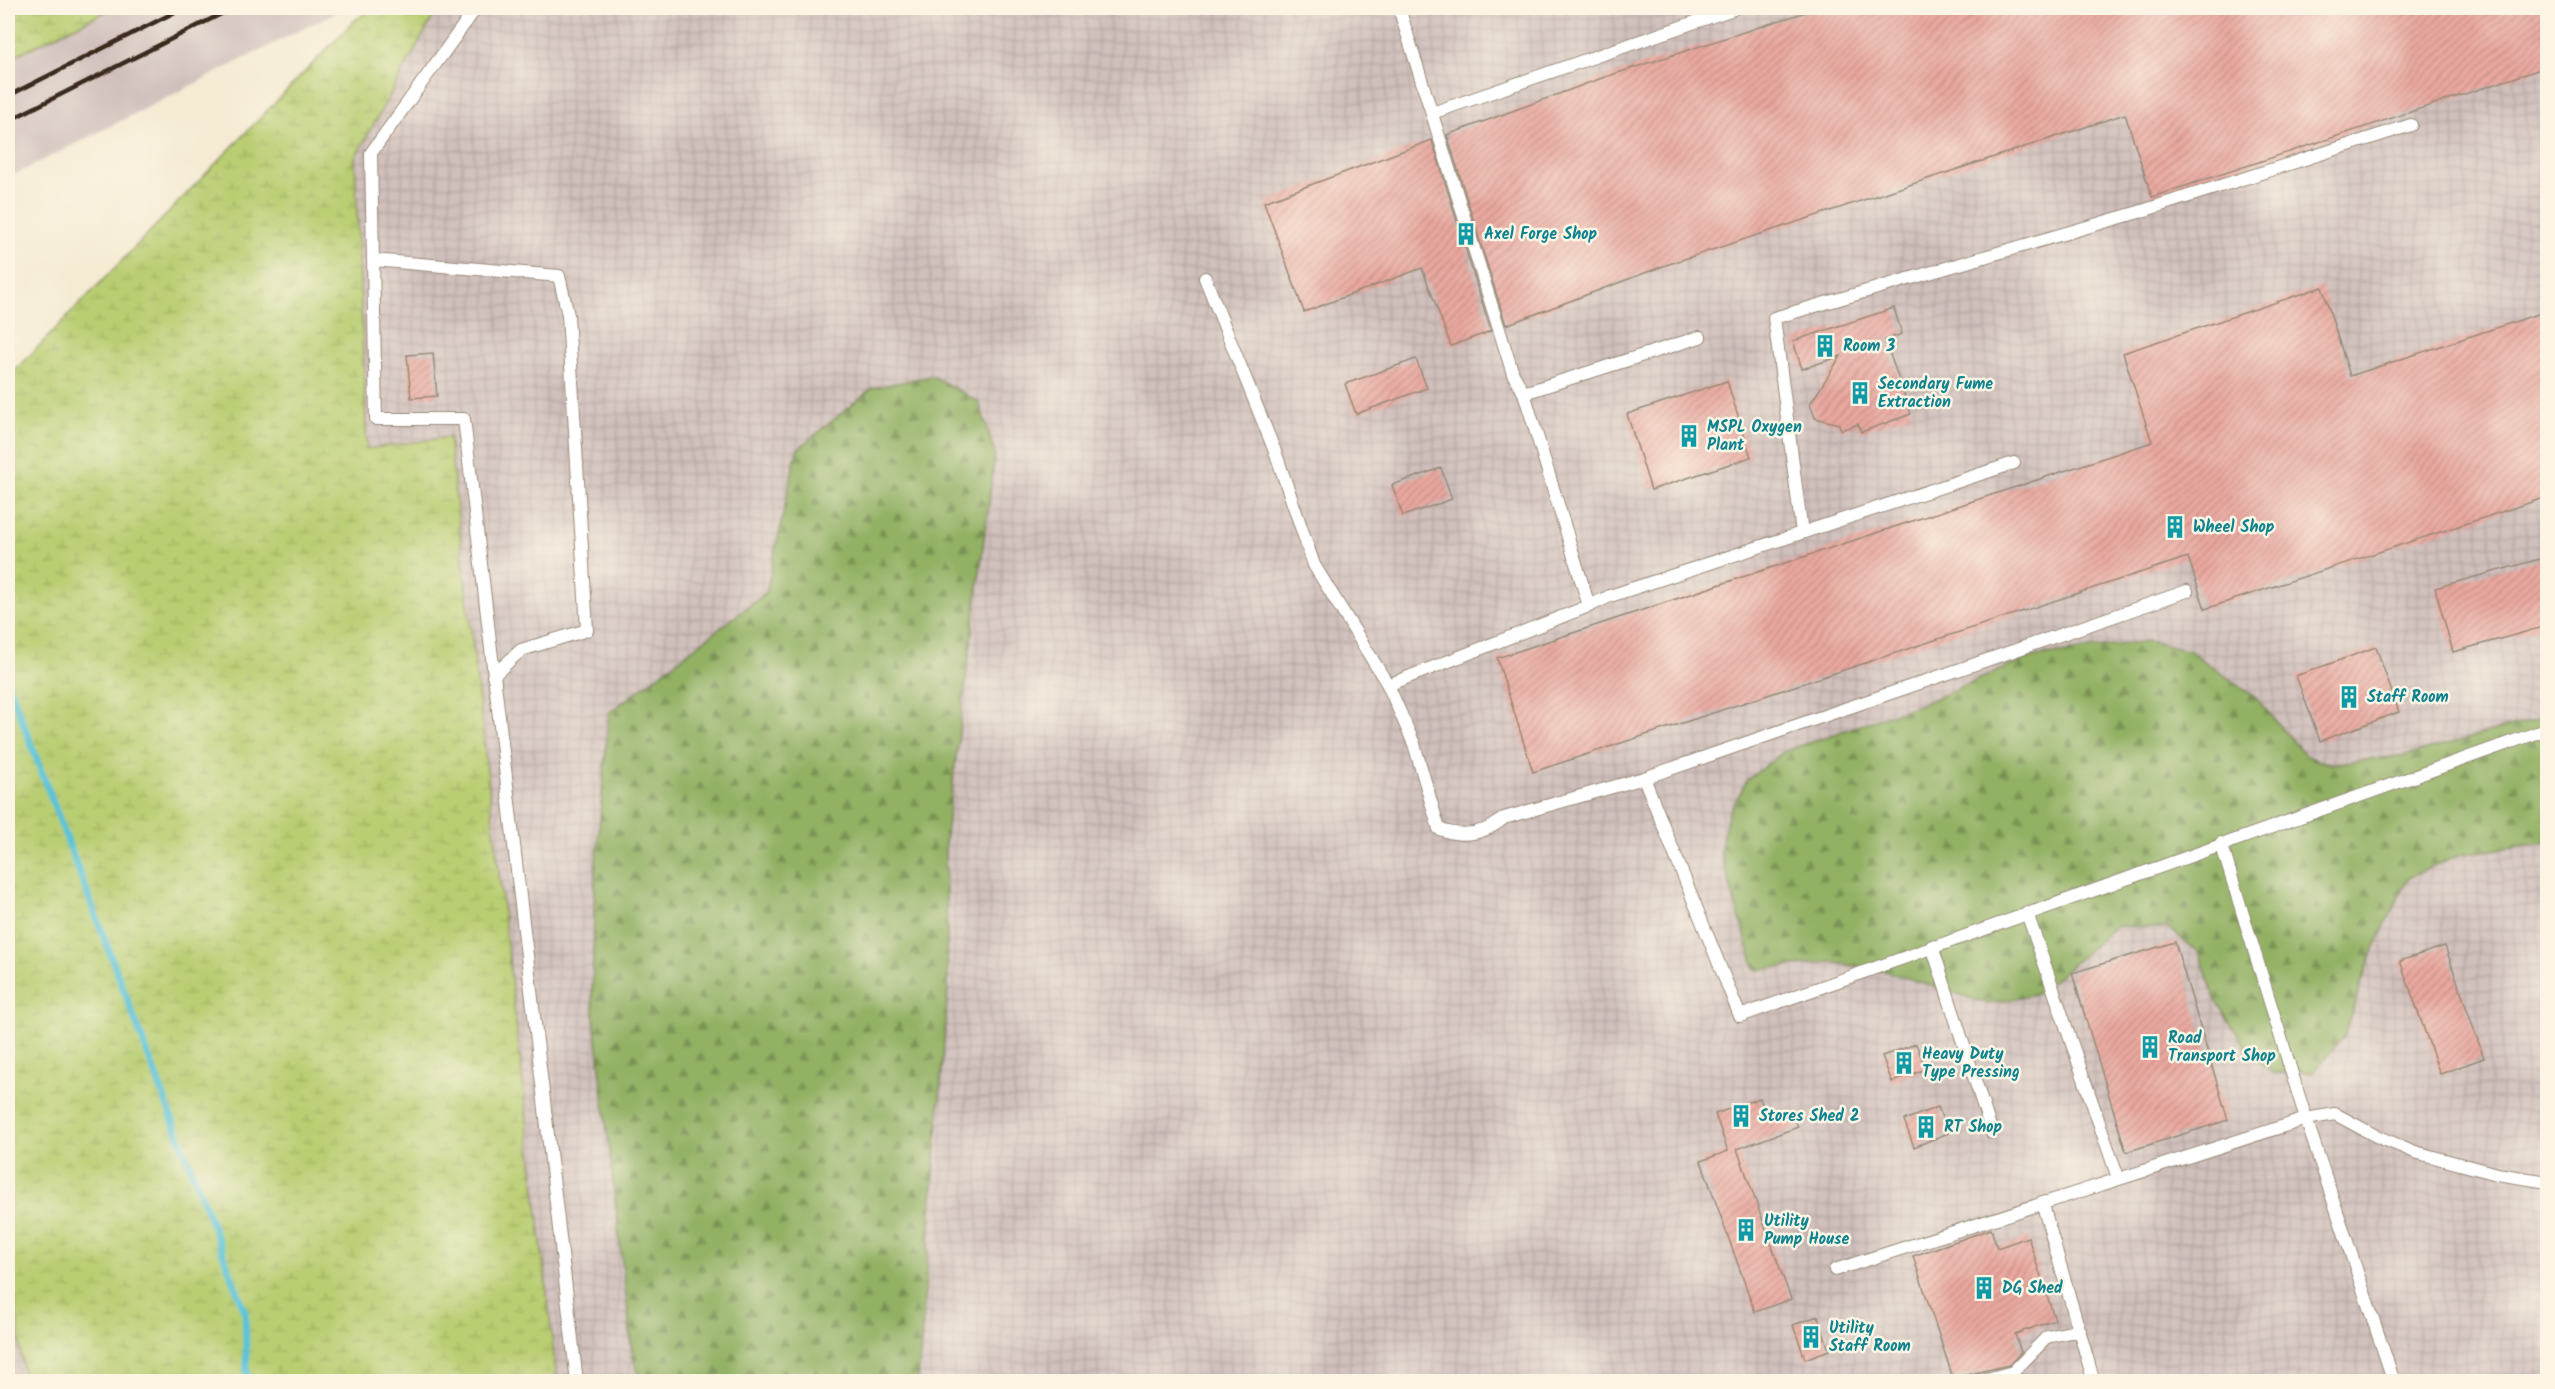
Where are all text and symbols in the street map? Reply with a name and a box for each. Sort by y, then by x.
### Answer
building icon: Axel Forge Shop [1453,221,1479,247]
place label: Axel Forge Shop [1484,222,1597,247]
building icon: Room 3 [1812,333,1838,359]
place label: Room 3 [1843,334,1895,359]
place label: Secondary Fume Extraction [1878,372,1993,415]
building icon: Secondary Fume Extraction [1847,380,1873,406]
place label: MSPL Oxygen Plant [1707,415,1802,458]
building icon: MSPL Oxygen Plant [1676,423,1702,449]
building icon: Wheel Shop [2162,514,2188,540]
place label: Wheel Shop [2193,515,2275,540]
building icon: Staff Room [2336,684,2362,710]
place label: Staff Room [2367,685,2449,710]
place label: Road Transport Shop [2168,1026,2276,1069]
building icon: Road Transport Shop [2137,1034,2163,1060]
place label: Heavy Duty Type Pressing [1922,1042,2020,1085]
building icon: Heavy Duty Type Pressing [1891,1050,1917,1076]
building icon: Stores Shed 2 [1728,1103,1754,1129]
place label: Stores Shed 2 [1759,1104,1859,1129]
building icon: RT Shop [1913,1114,1939,1140]
place label: RT Shop [1944,1115,2003,1140]
place label: Utility Pump House [1764,1209,1849,1252]
building icon: Utility Pump House [1733,1217,1759,1243]
building icon: DG Shed [1971,1275,1997,1301]
place label: DG Shed [2002,1276,2063,1301]
place label: Utility Staff Room [1829,1316,1911,1359]
building icon: Utility Staff Room [1798,1324,1824,1350]

